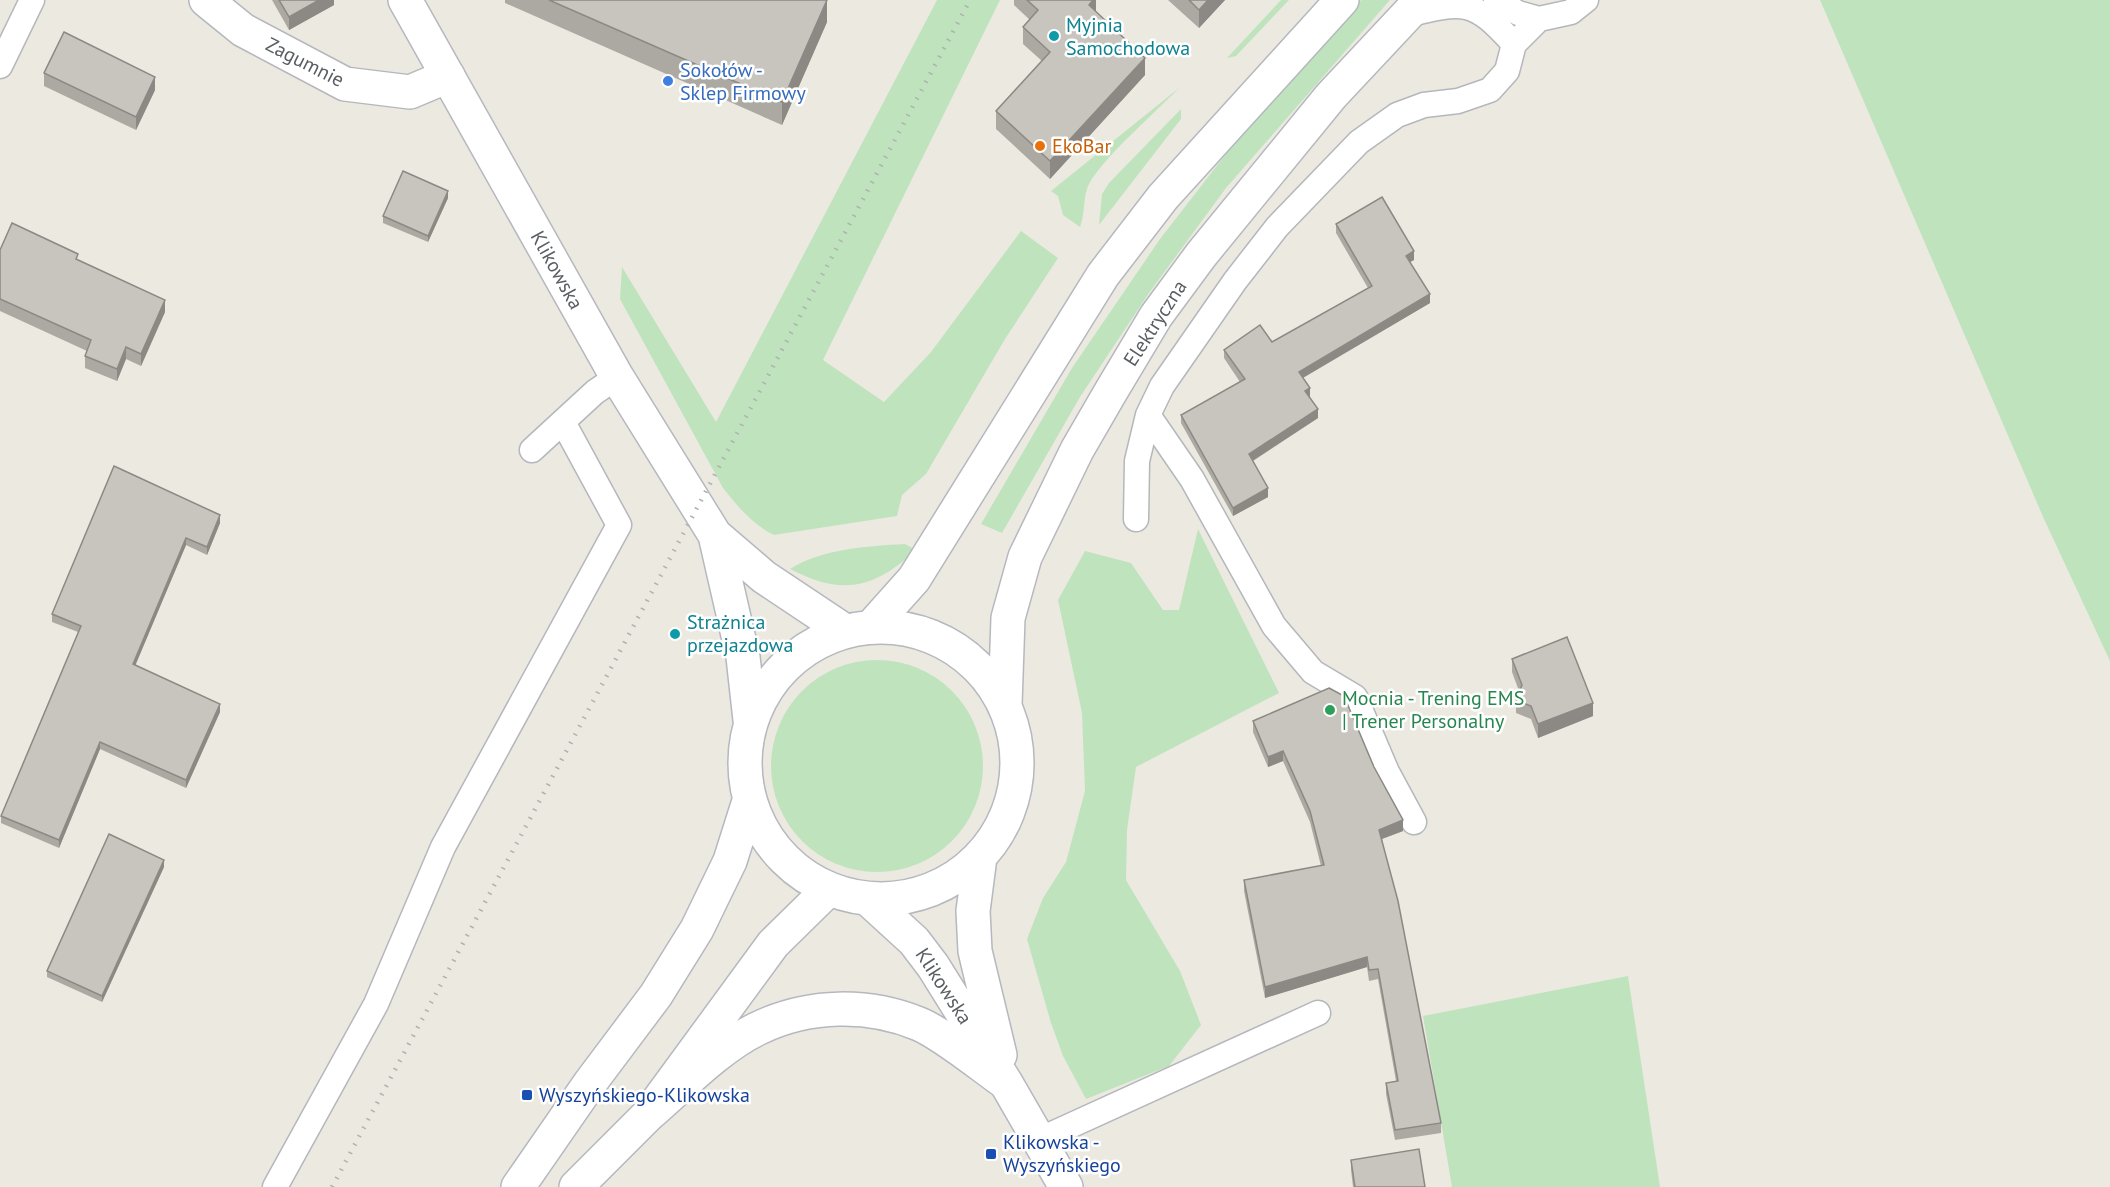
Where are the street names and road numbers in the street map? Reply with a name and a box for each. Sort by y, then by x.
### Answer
street label: Zagumnie [261,31,349,93]
street label: Klikowska [525,226,589,314]
street label: Elektryczna [1118,275,1192,371]
street label: Klikowska [910,943,978,1029]

